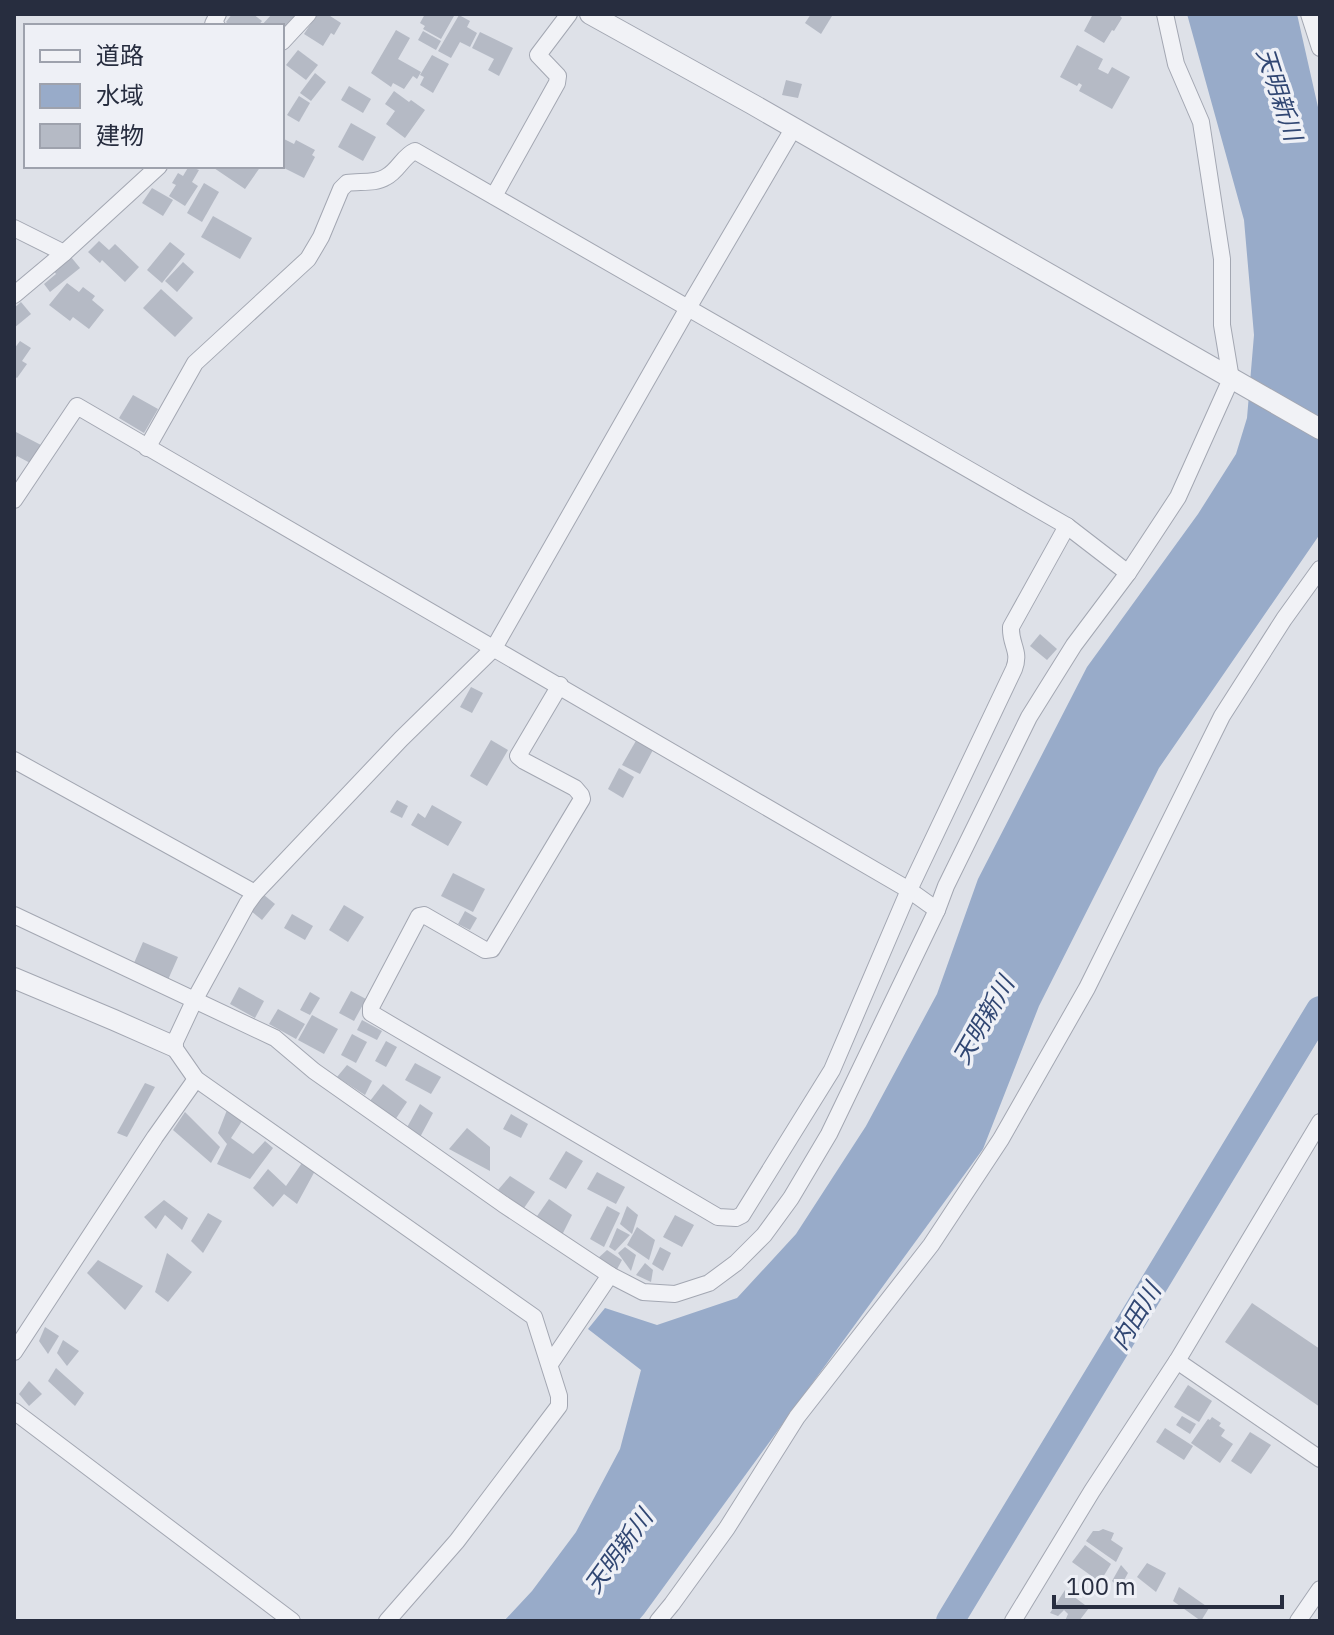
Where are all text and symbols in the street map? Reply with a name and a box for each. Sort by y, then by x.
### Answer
legend [24,24,284,168]
text: 道路 [96,39,144,71]
water label: 天明新川 [1250,43,1311,147]
text: 水域 [96,79,144,111]
text: 建物 [96,119,144,151]
water label: 天明新川 [945,968,1022,1070]
water label: 内田川 [1103,1274,1169,1355]
water label: 天明新川 [577,1500,661,1599]
scale bar [1054,1559,1282,1609]
text: 100 m [1066,1570,1136,1602]

